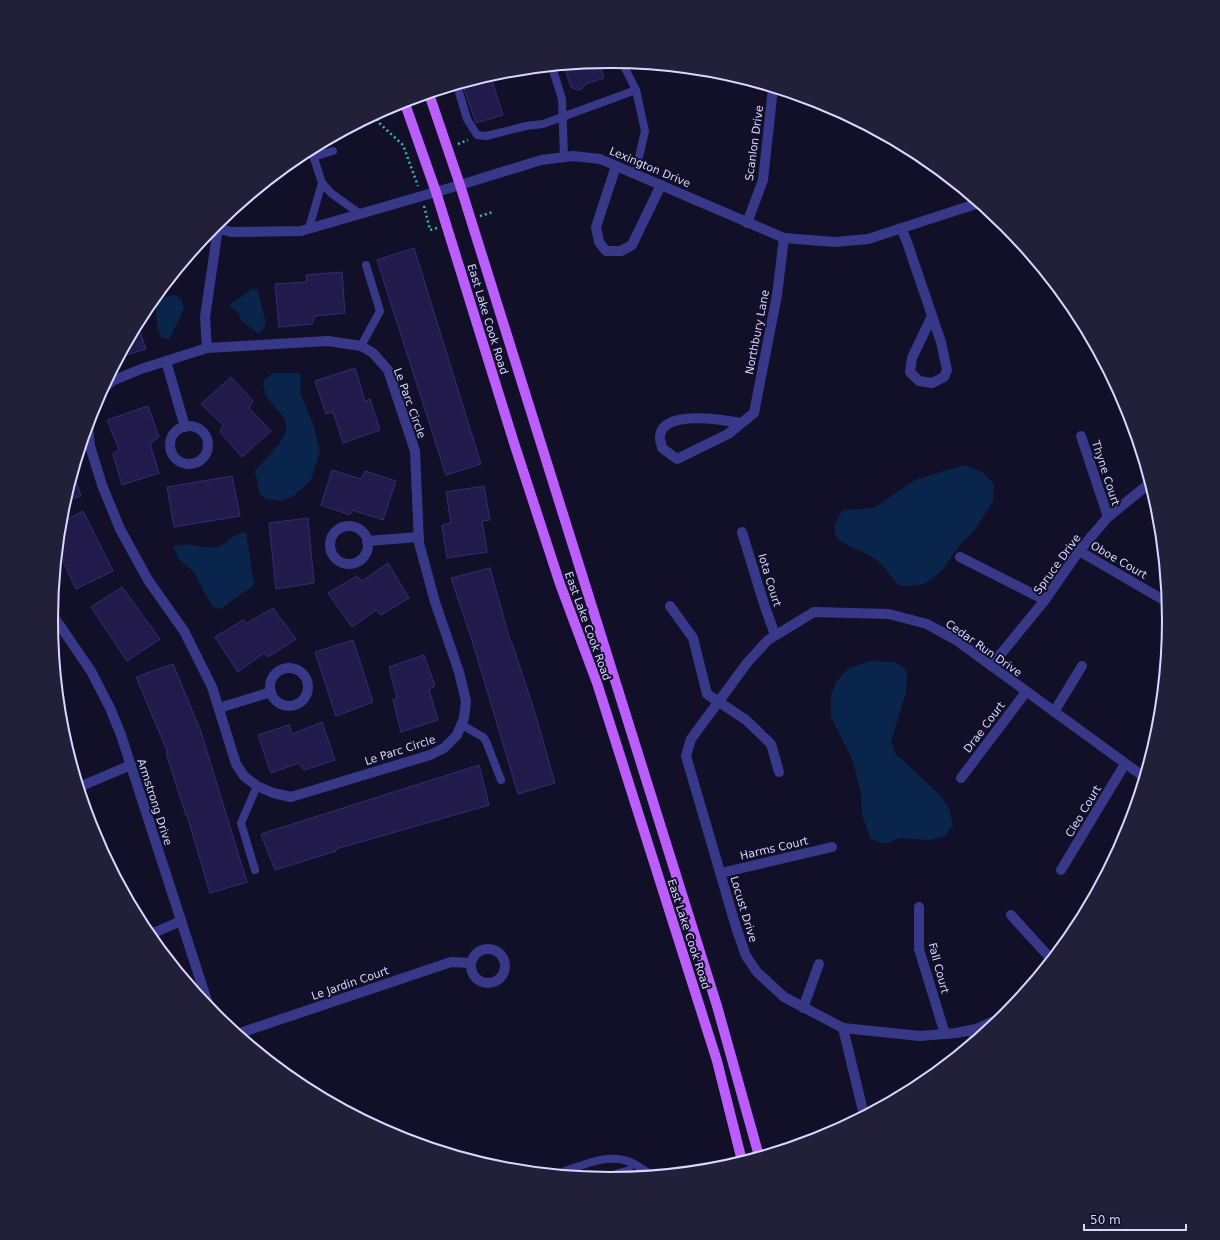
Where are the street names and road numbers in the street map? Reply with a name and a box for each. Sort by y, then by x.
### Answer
street label: Scanlon Drive [743,104,766,182]
street label: Lexington Drive [607,145,693,191]
street label: East Lake Cook Road [465,262,511,376]
street label: Northbury Lane [743,288,772,375]
street label: Le Parc Circle [391,366,428,440]
street label: Thyne Court [1089,438,1122,508]
street label: Spruce Drive [1031,532,1084,597]
street label: Oboe Court [1088,539,1150,582]
street label: Iota Court [755,552,784,609]
street label: East Lake Cook Road [562,570,613,682]
street label: Cedar Run Drive [943,617,1025,680]
street label: Drae Court [961,699,1008,755]
street label: Le Parc Circle [363,733,437,768]
street label: Armstrong Drive [134,757,175,847]
street label: Cleo Court [1063,782,1104,839]
street label: Harms Court [739,834,810,863]
street label: Locust Drive [727,874,760,944]
street label: East Lake Cook Road [665,877,712,991]
street label: Fall Court [926,941,952,996]
street label: Le Jardin Court [310,964,391,1003]

